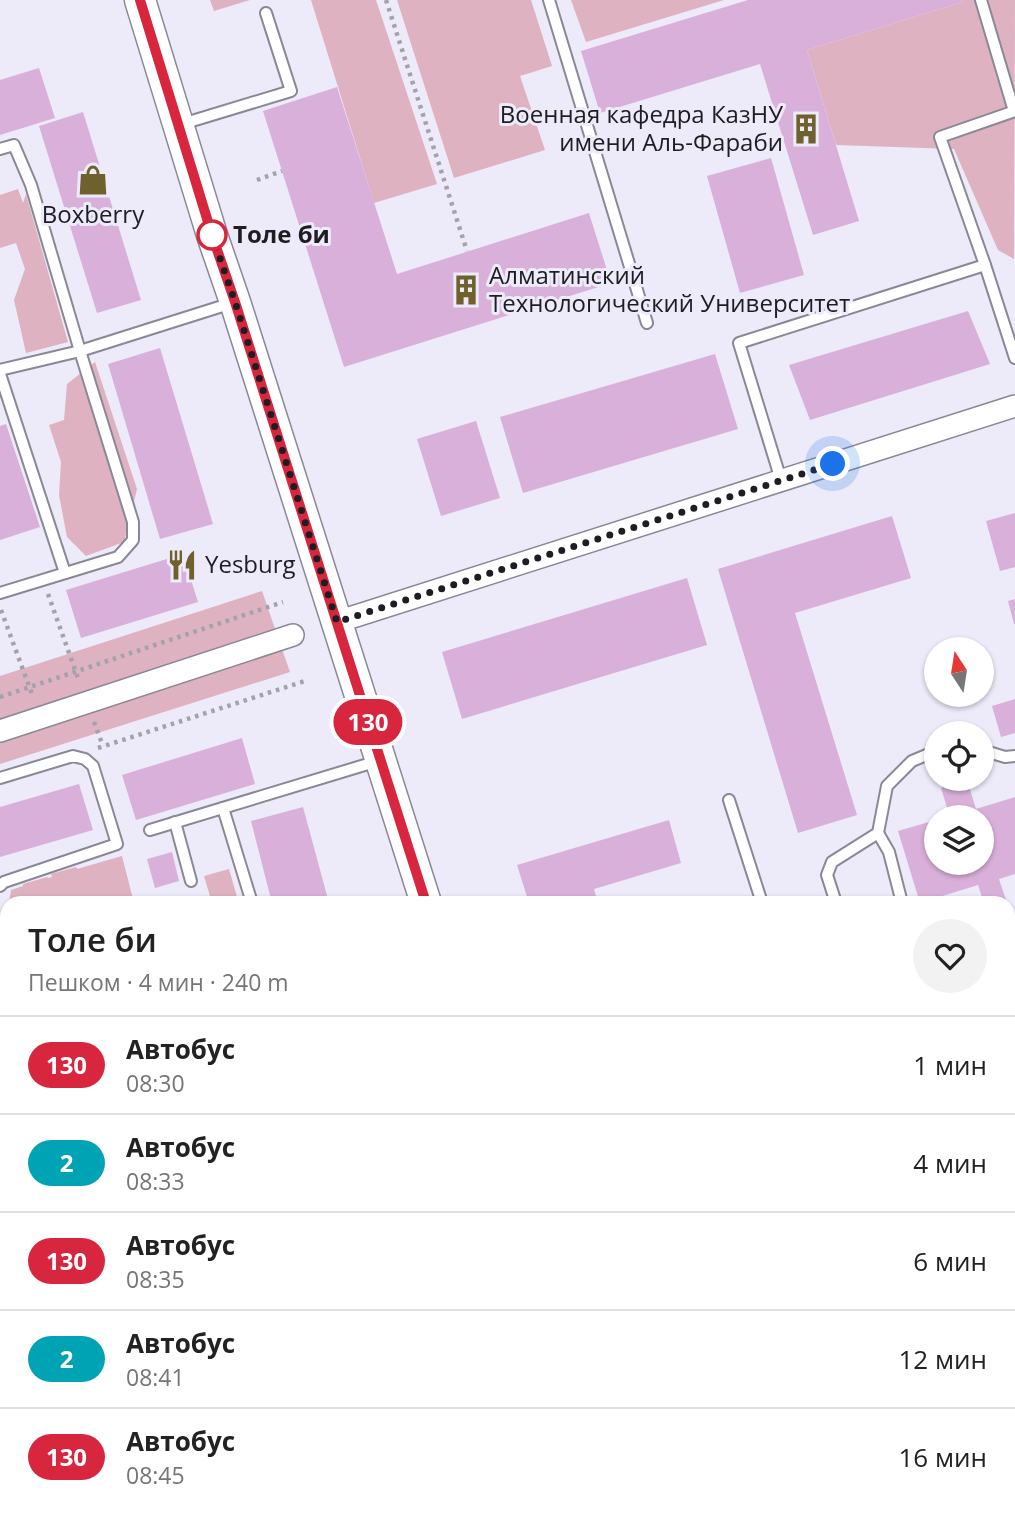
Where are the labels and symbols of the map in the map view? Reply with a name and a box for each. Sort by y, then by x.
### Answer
place label: Военная кафедра КазНУ имени Аль-Фараби [500,97,783,158]
building icon: Военная кафедра КазНУ имени Аль-Фараби [789,112,823,146]
shop icon: Boxberry [76,163,110,197]
place label: Boxberry [42,197,145,230]
place label: Толе би [233,217,330,250]
marker: Толе би [197,220,227,250]
place label: Алматинский Технологический Университет [489,258,850,319]
building icon: Алматинский Технологический Университет [449,273,483,307]
your location [815,446,850,481]
place label: Yesburg [205,547,296,580]
restaurant icon: Yesburg [165,548,199,582]
north arrow [924,637,994,707]
line badge: 130 [328,699,408,745]

